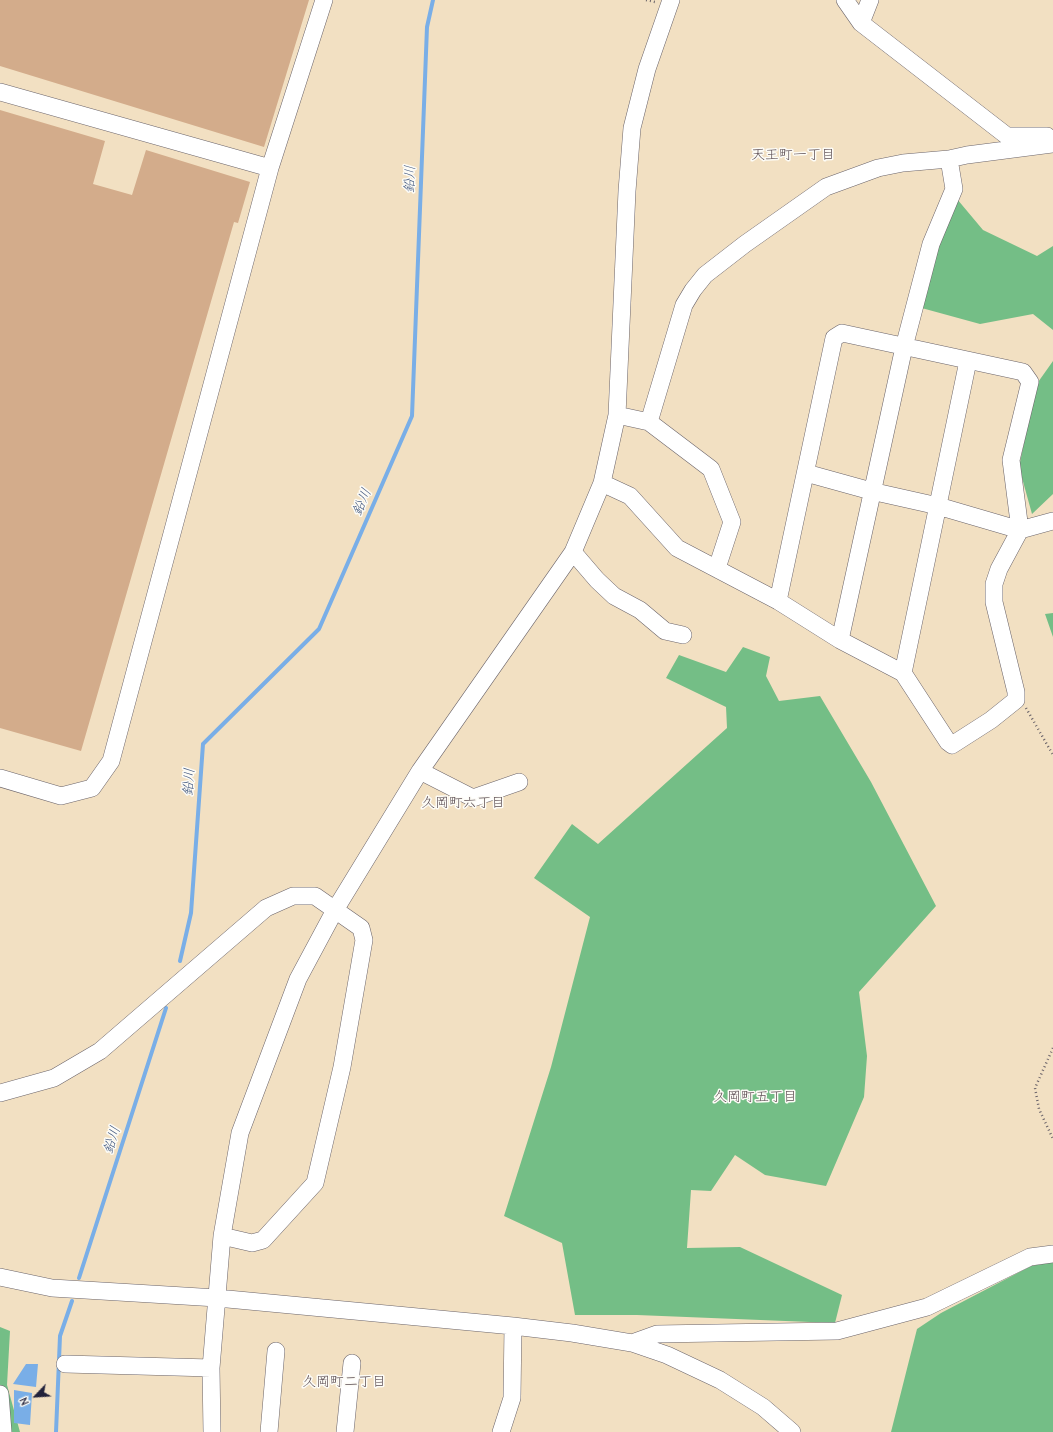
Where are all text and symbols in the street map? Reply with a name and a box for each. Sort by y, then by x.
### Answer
district label: 天王町一丁目 [751,147,835,163]
water label: 鉛川 [401,165,419,193]
water label: 鉛川 [349,486,375,518]
water label: 鉛川 [180,767,198,797]
district label: 久岡町六丁目 [421,795,505,811]
district label: 久岡町五丁目 [713,1089,797,1105]
water label: 鉛川 [100,1124,124,1156]
district label: 久岡町二丁目 [302,1374,386,1390]
north arrow [16,1376,56,1416]
text: N [17,1395,32,1407]

